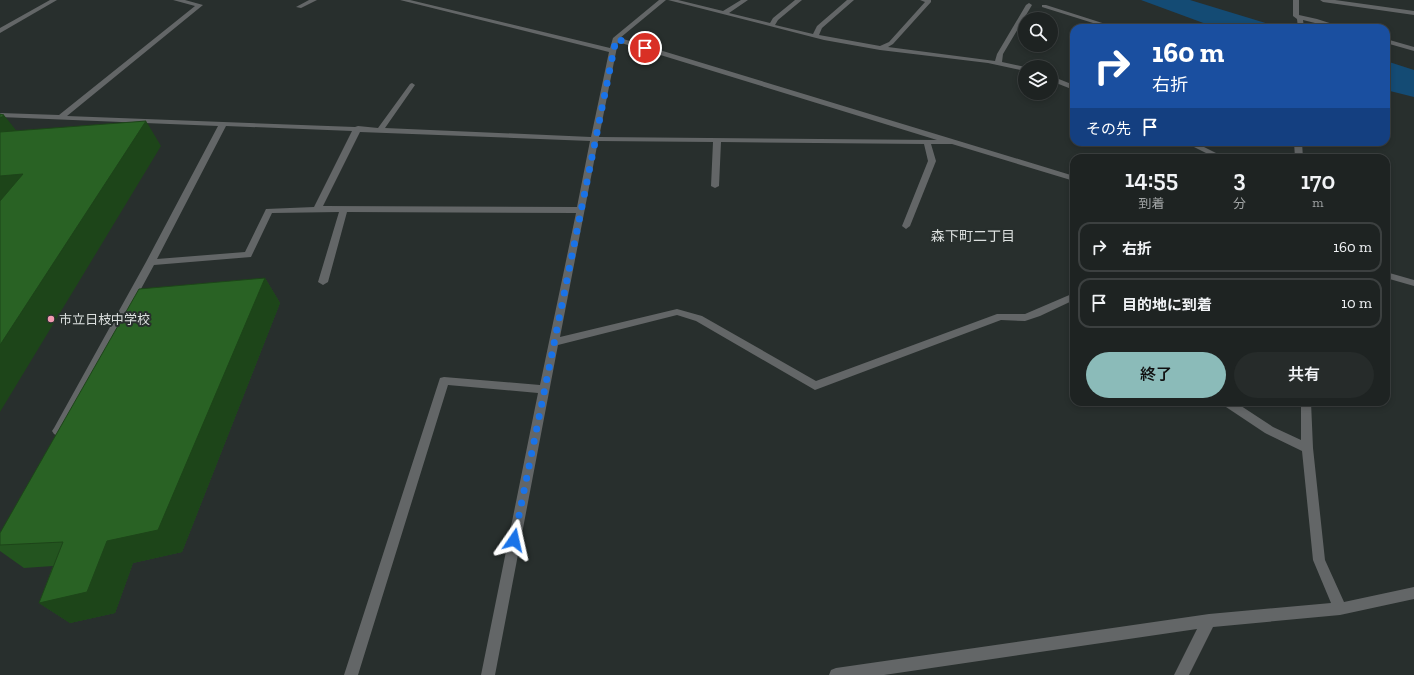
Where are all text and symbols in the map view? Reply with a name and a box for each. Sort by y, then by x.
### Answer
map controls [1018,12,1058,100]
button: search [1018,12,1058,52]
pin [628,31,662,65]
text: 160 m [1152,36,1224,69]
icon: arrive [634,37,656,59]
icon: right [1086,40,1138,92]
button: layers [1018,60,1058,100]
text: 右折 [1152,74,1188,96]
icon: arrive [1139,116,1161,138]
text: その先 [1086,120,1131,138]
text: 14:55 [1125,164,1178,193]
text: 3 [1233,164,1246,193]
text: 170 [1301,166,1335,195]
text: m [1312,195,1324,210]
text: 到着 [1138,196,1164,211]
text: 分 [1233,196,1246,211]
district label: 森下町二丁目 [931,228,1015,245]
icon: right [1088,236,1110,258]
text: 160 m [1333,238,1372,256]
text: 右折 [1122,240,1152,258]
icon: arrive [1088,292,1110,314]
text: 10 m [1341,294,1372,312]
text: 目的地に到着 [1122,296,1212,314]
place label: 市立日枝中学校 [59,312,150,327]
marker: 市立日枝中学校 [46,314,56,324]
button: 終了 [1086,352,1226,398]
button: 共有 [1234,352,1374,398]
position arrow [493,519,535,561]

